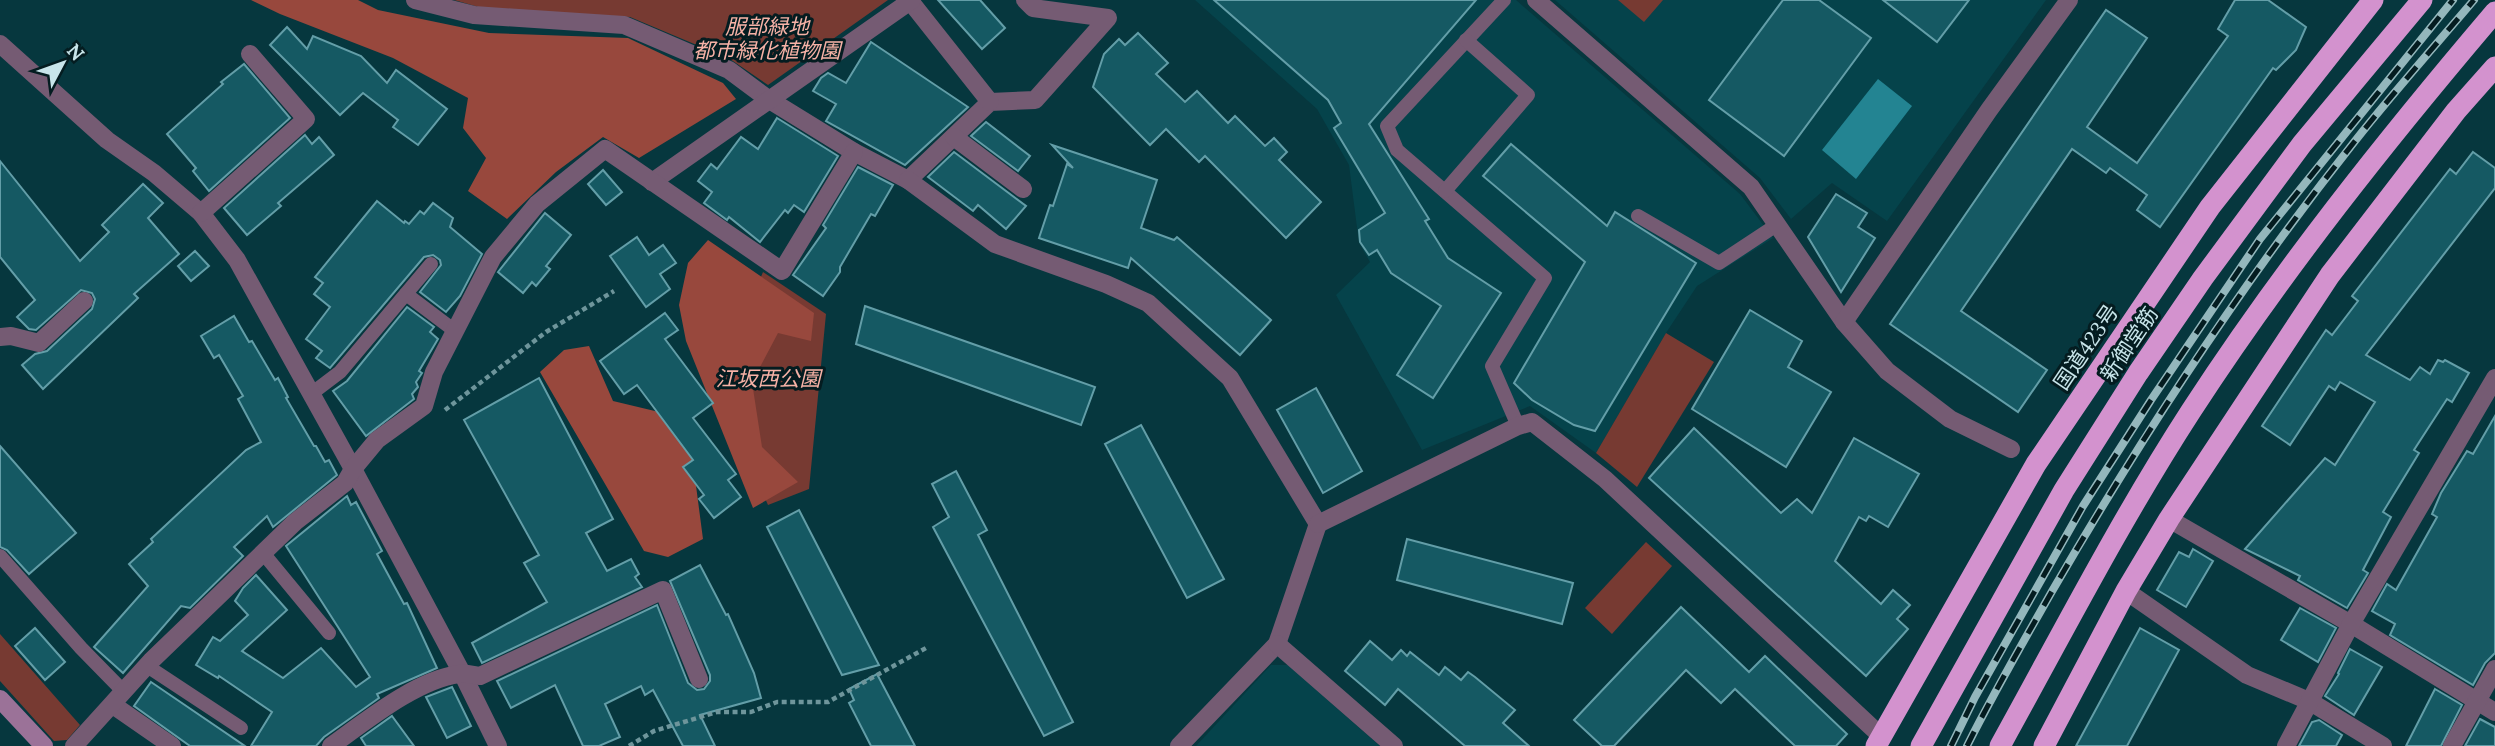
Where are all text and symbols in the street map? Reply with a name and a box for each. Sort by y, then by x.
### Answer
park label: 服部緑地 都市緑化植物園 [694,13,843,64]
north arrow [28,28,98,98]
text: N [62,38,90,65]
street label: 国道423号 [2048,299,2124,395]
street label: 新御堂筋 [2094,302,2164,386]
park label: 江坂西公園 [716,365,823,392]

